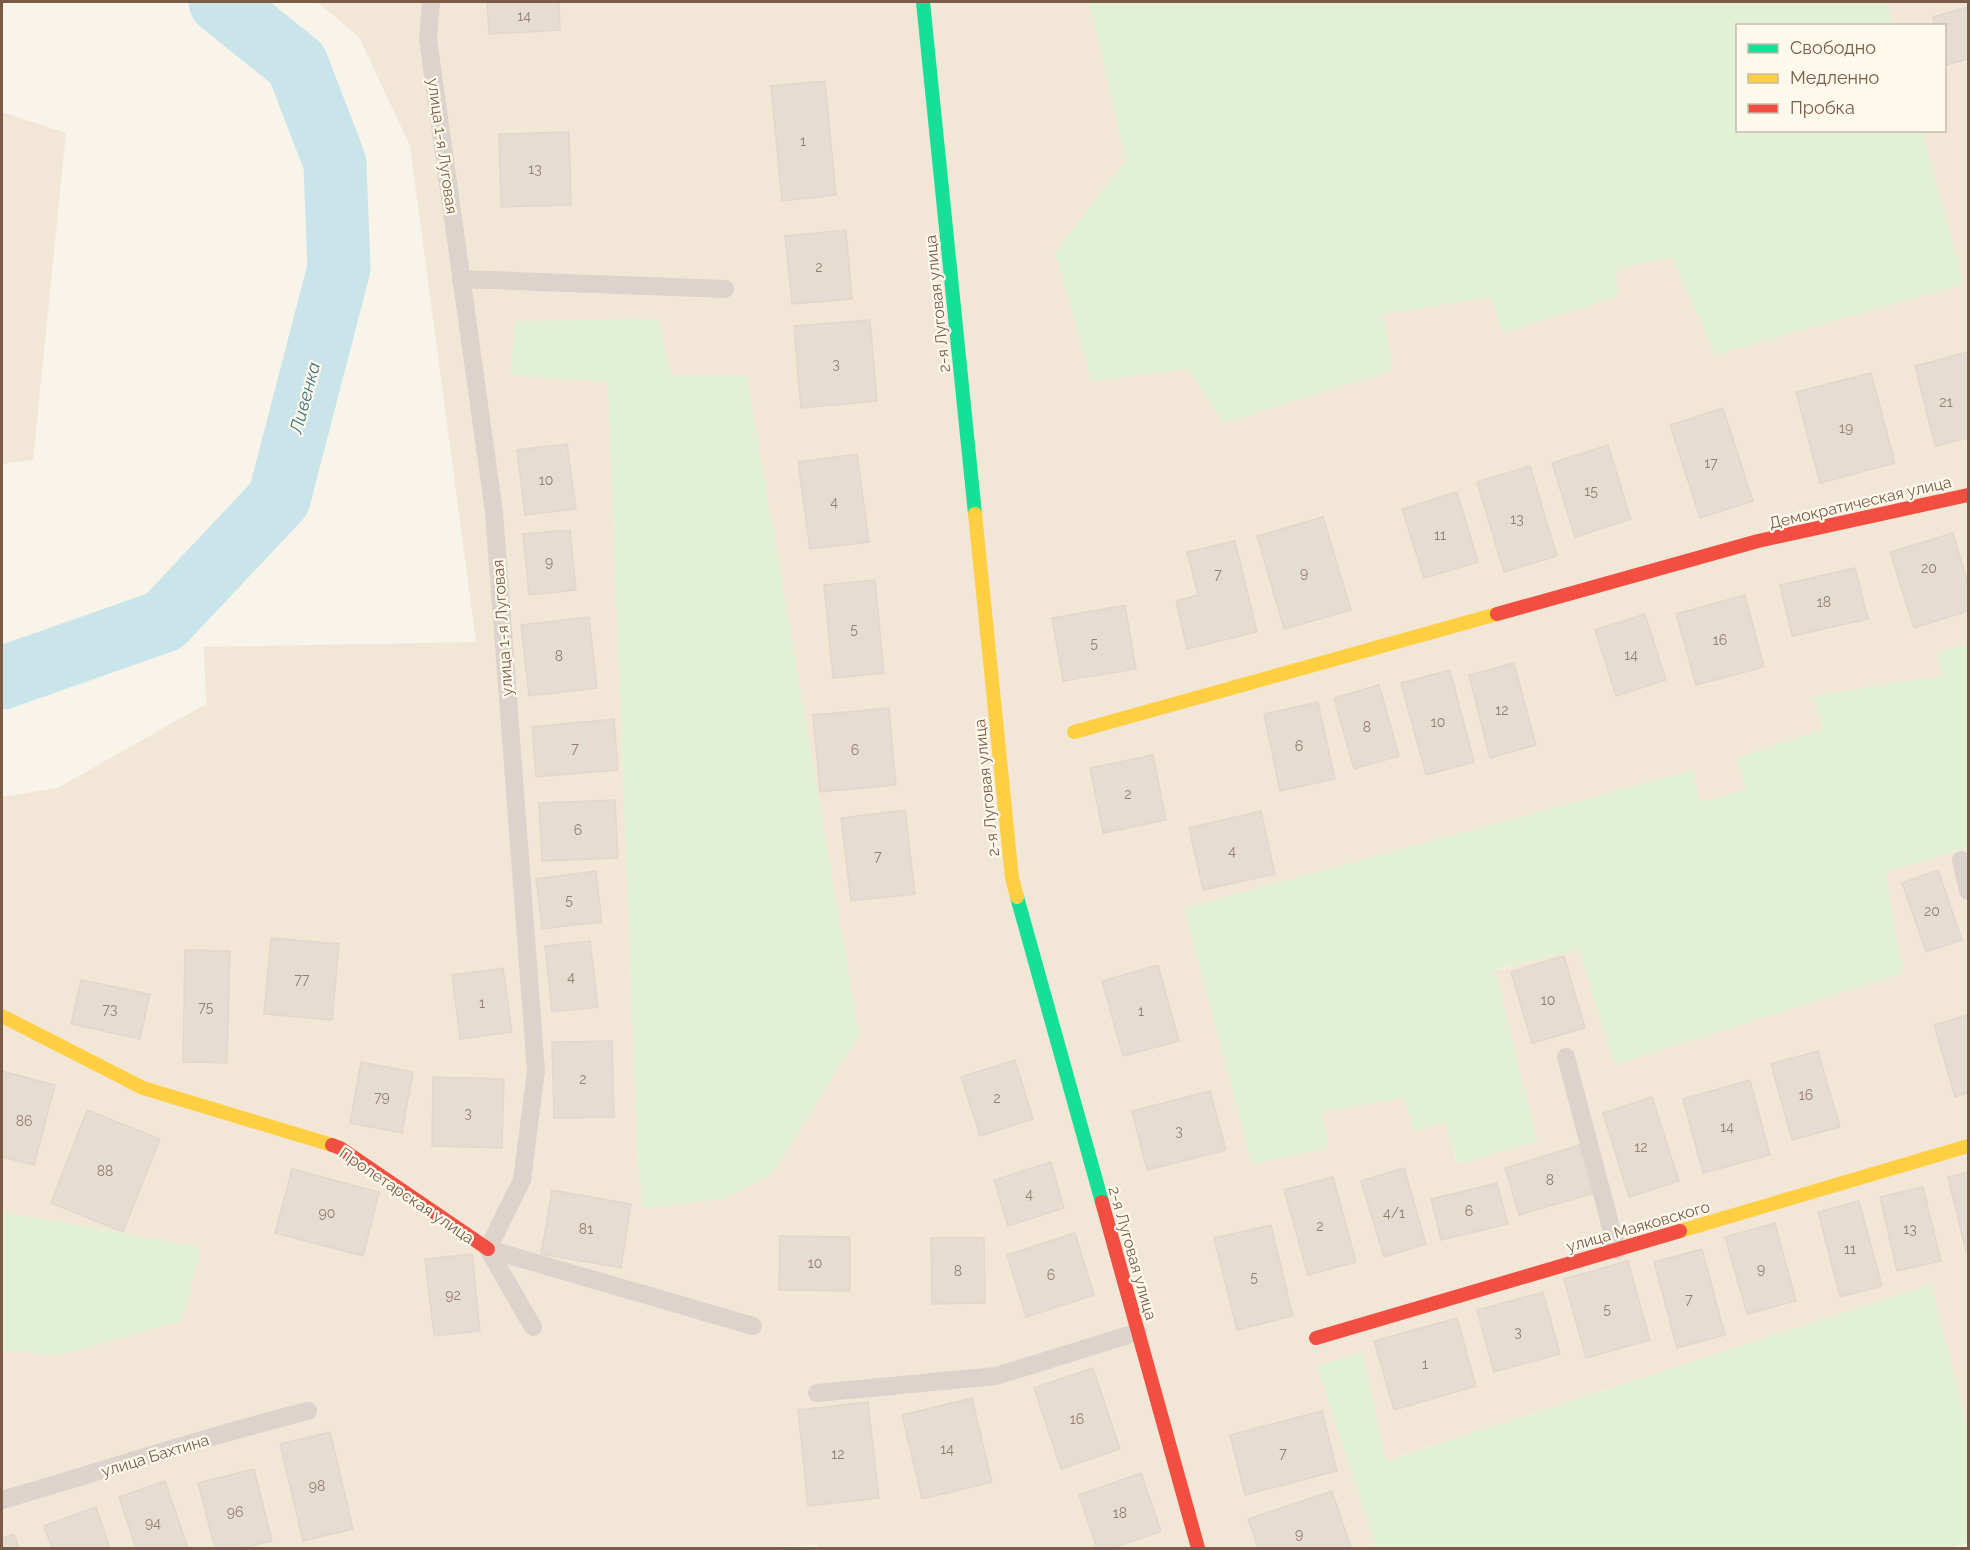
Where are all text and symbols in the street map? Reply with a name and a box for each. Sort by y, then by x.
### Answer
house number: 14 [517,8,531,24]
legend [1736,24,1946,132]
text: Свободно [1790,37,1876,58]
text: Медленно [1790,67,1879,88]
street label: улица 1-я Луговая [424,77,461,215]
text: Пробка [1790,97,1855,118]
house number: 1 [800,133,806,149]
house number: 13 [528,161,542,177]
street label: 2-я Луговая улица [921,234,954,374]
house number: 2 [815,259,823,275]
house number: 3 [832,356,840,372]
water label: Ливенка [285,359,324,437]
house number: 21 [1939,394,1953,410]
house number: 19 [1839,420,1853,436]
house number: 17 [1704,455,1718,471]
house number: 10 [539,472,553,488]
street label: Демократическая улица [1767,472,1953,533]
house number: 15 [1584,483,1598,499]
house number: 4 [830,494,838,510]
house number: 13 [1510,511,1524,527]
house number: 11 [1434,527,1446,543]
house number: 9 [545,554,553,570]
street label: улица 1-я Луговая [488,559,517,697]
house number: 20 [1921,560,1937,576]
house number: 9 [1300,565,1308,581]
house number: 7 [1214,566,1222,582]
house number: 18 [1817,594,1831,610]
house number: 5 [850,621,858,637]
house number: 16 [1713,632,1727,648]
house number: 5 [1090,635,1098,651]
house number: 14 [1624,647,1638,663]
house number: 8 [555,648,563,664]
house number: 12 [1495,702,1509,718]
house number: 10 [1431,714,1445,730]
street label: 2-я Луговая улица [970,718,1003,858]
house number: 8 [1363,719,1371,735]
house number: 6 [1295,738,1303,754]
house number: 7 [571,740,579,756]
house number: 6 [851,742,859,758]
house number: 2 [1124,786,1132,802]
house number: 6 [574,822,582,838]
house number: 4 [1228,843,1236,859]
house number: 7 [874,848,882,864]
house number: 5 [565,892,573,908]
house number: 20 [1924,903,1940,919]
house number: 4 [567,969,575,985]
house number: 77 [295,971,310,987]
house number: 10 [1541,992,1555,1008]
house number: 1 [479,995,485,1011]
house number: 75 [199,999,214,1015]
house number: 73 [103,1001,117,1017]
house number: 1 [1138,1003,1144,1019]
house number: 2 [579,1071,587,1087]
house number: 16 [1799,1087,1813,1103]
house number: 79 [374,1089,390,1105]
house number: 2 [993,1090,1001,1106]
house number: 3 [464,1105,472,1121]
house number: 86 [16,1113,32,1129]
house number: 14 [1720,1119,1734,1135]
house number: 3 [1175,1123,1183,1139]
house number: 12 [1634,1139,1648,1155]
street label: Пролетарская улица [336,1143,478,1248]
house number: 88 [97,1163,113,1179]
house number: 8 [1546,1172,1554,1188]
street label: 2-я Луговая улица [1104,1184,1161,1322]
house number: 4 [1025,1186,1033,1202]
street label: улица Маяковского [1564,1197,1712,1256]
house number: 6 [1465,1203,1473,1219]
house number: 90 [319,1205,335,1221]
house number: 4/1 [1383,1205,1405,1221]
house number: 2 [1316,1218,1324,1234]
house number: 81 [579,1221,593,1237]
house number: 13 [1903,1221,1917,1237]
house number: 11 [1844,1241,1856,1257]
house number: 10 [808,1255,822,1271]
house number: 9 [1757,1261,1765,1277]
house number: 8 [954,1263,962,1279]
house number: 6 [1047,1267,1055,1283]
house number: 5 [1250,1269,1258,1285]
house number: 92 [445,1287,461,1303]
house number: 7 [1685,1291,1693,1307]
house number: 5 [1603,1301,1611,1317]
house number: 3 [1514,1324,1522,1340]
house number: 1 [1422,1356,1428,1372]
house number: 16 [1070,1411,1084,1427]
street label: улица Бахтина [99,1430,211,1481]
house number: 14 [940,1441,954,1457]
house number: 7 [1279,1445,1287,1461]
house number: 12 [831,1446,845,1462]
house number: 98 [309,1478,325,1494]
house number: 96 [227,1504,243,1520]
house number: 18 [1113,1505,1127,1521]
house number: 94 [145,1515,161,1531]
house number: 9 [1295,1526,1303,1542]

